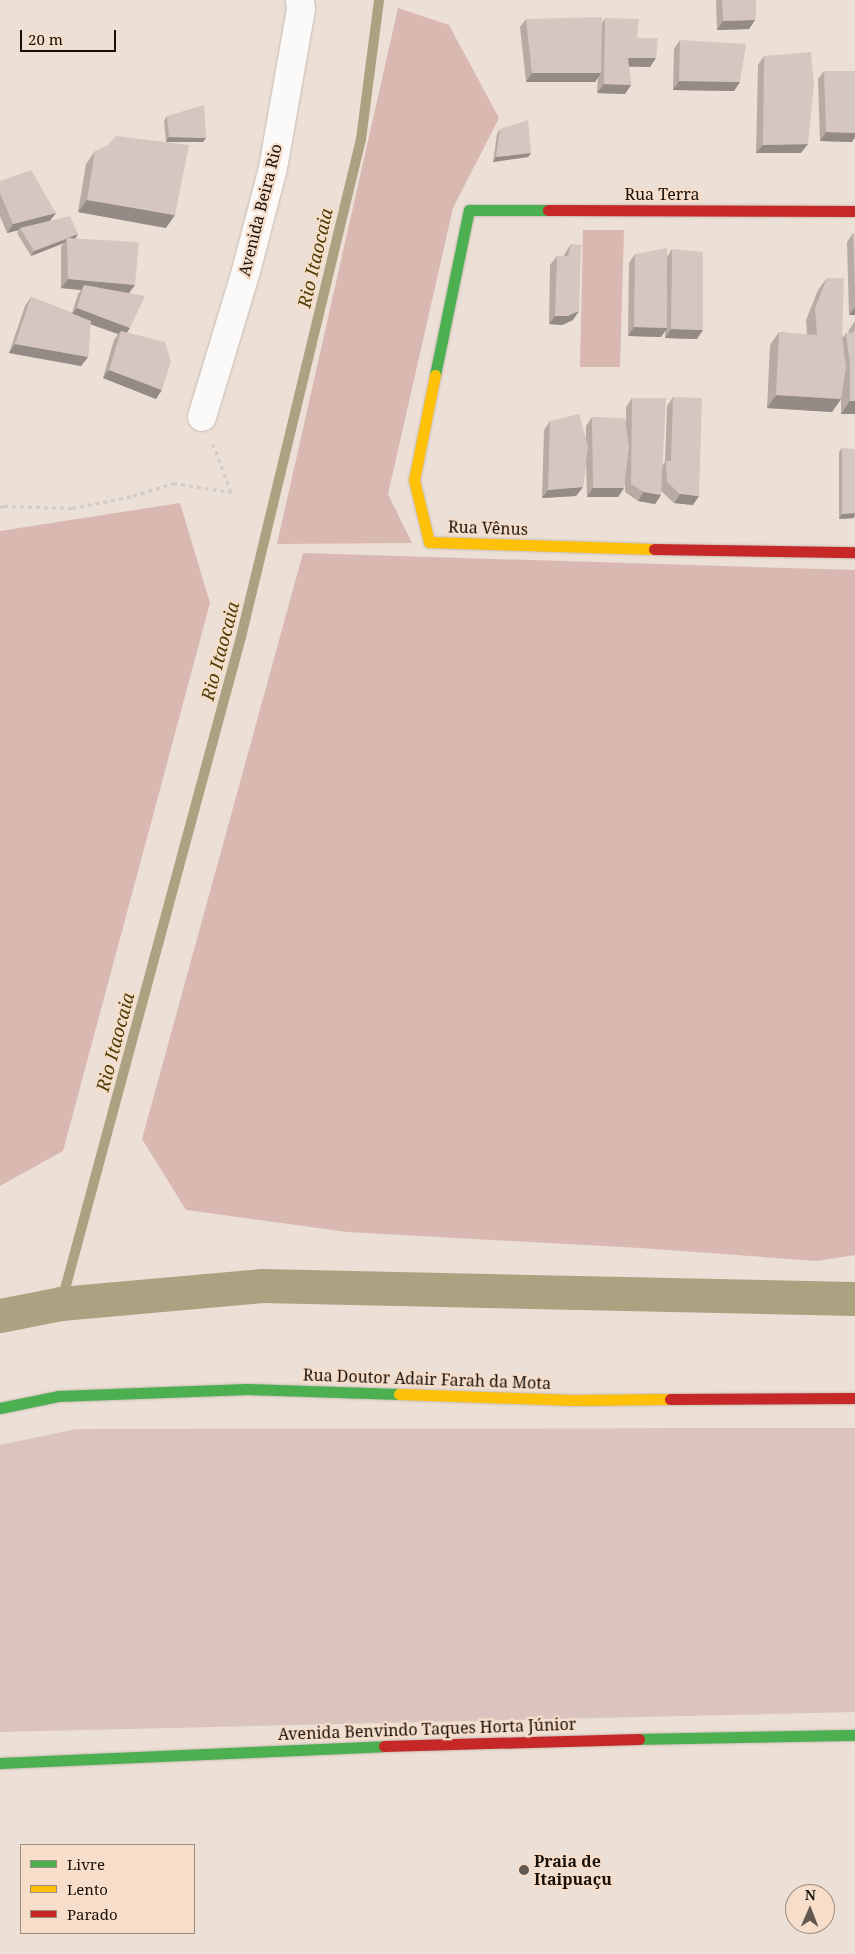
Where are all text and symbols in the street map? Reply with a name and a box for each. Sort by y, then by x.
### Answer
scale bar [22,20,119,52]
text: 20 m [28,29,63,49]
street label: Avenida Beira Rio [234,142,286,278]
street label: Rua Terra [624,184,700,204]
water label: Rio Itaocaia [293,206,337,310]
street label: Rua Vênus [448,517,528,539]
water label: Rio Itaocaia [196,599,244,703]
water label: Rio Itaocaia [91,990,139,1094]
street label: Rua Doutor Adair Farah da Mota [303,1365,551,1393]
street label: Avenida Benvindo Taques Horta Júnior [278,1714,576,1744]
legend [20,1844,195,1934]
place label: Praia de Itaipuaçu [534,1851,612,1889]
text: Livre [67,1854,105,1874]
marker: Praia de Itaipuaçu [518,1864,530,1876]
text: Lento [67,1879,108,1899]
north arrow [785,1884,835,1934]
text: N [805,1885,816,1904]
text: Parado [67,1904,118,1924]

